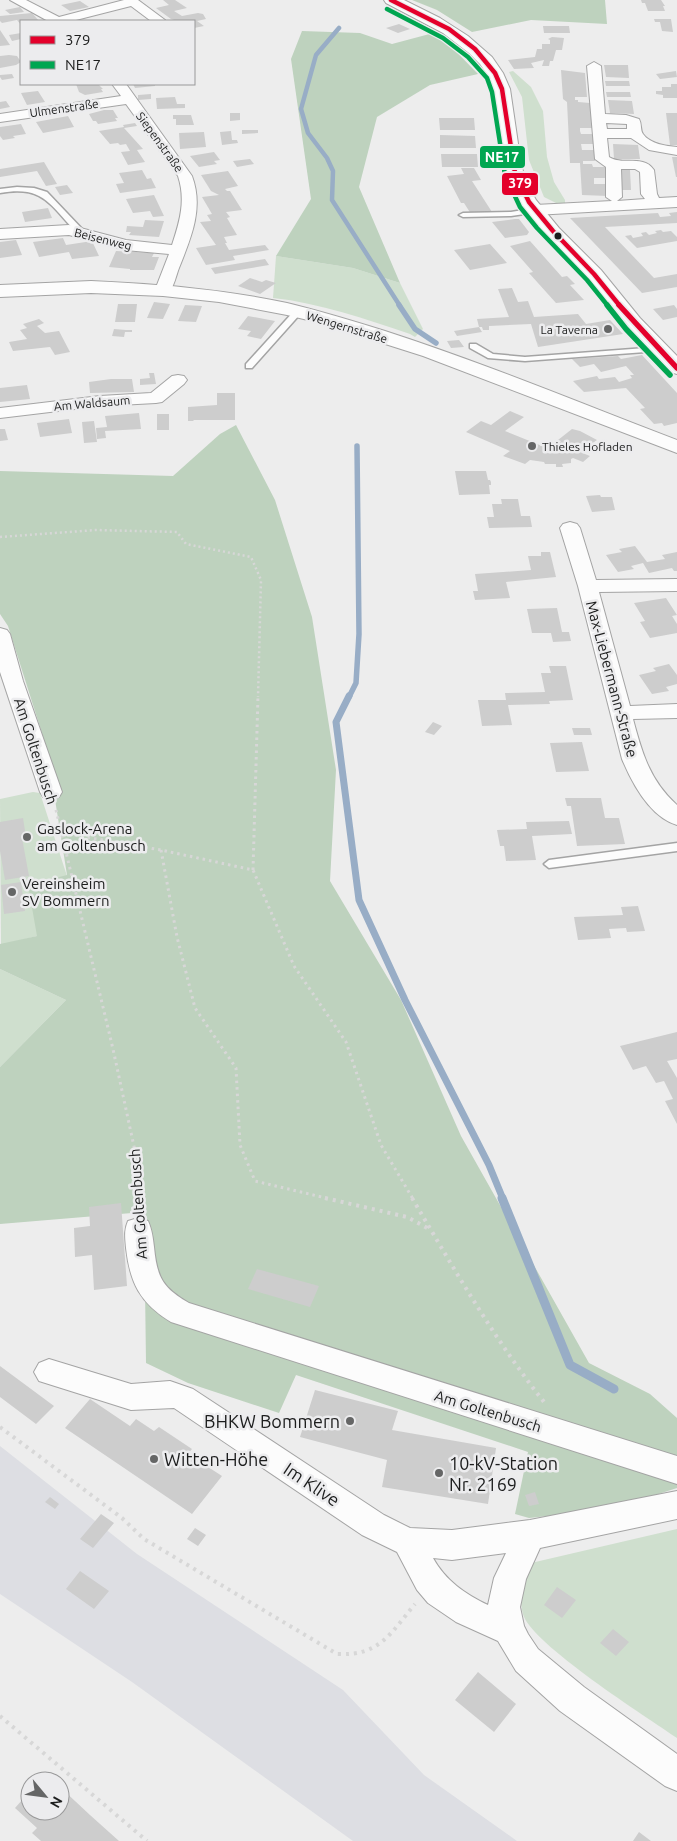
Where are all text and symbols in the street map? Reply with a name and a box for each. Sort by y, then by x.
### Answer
legend [20,20,195,85]
text: 379 [65,31,90,48]
text: NE17 [65,56,101,73]
street label: Ulmenstraße [29,97,99,119]
street label: Siepenstraße [134,110,186,174]
line badge: NE17 [479,145,526,169]
text: NE17 [485,149,519,165]
line badge: 379 [501,172,539,196]
text: 379 [508,175,532,191]
street label: Beisenweg [73,226,133,252]
unlabelled marker [553,231,563,241]
street label: Wengernstraße [305,309,389,345]
place label: La Taverna [541,323,598,336]
marker: La Taverna [602,323,614,335]
street label: Am Waldsaum [53,393,131,413]
marker: Thieles Hofladen [526,440,538,452]
place label: Thieles Hofladen [542,440,633,453]
street label: Max-Liebermann-Straße [583,599,641,759]
street label: Am Goltenbusch [11,696,61,806]
place label: Gaslock-Arena am Goltenbusch [37,820,146,854]
marker: Gaslock-Arena am Goltenbusch [21,831,33,843]
place label: Vereinsheim SV Bommern [22,875,110,909]
marker: Vereinsheim SV Bommern [6,886,18,898]
street label: Am Goltenbusch [126,1148,150,1260]
street label: Am Goltenbusch [432,1387,544,1435]
place label: BHKW Bommern [204,1411,340,1431]
marker: BHKW Bommern [344,1415,356,1427]
place label: Witten-Höhe [164,1449,268,1469]
marker: Witten-Höhe [148,1453,160,1465]
place label: 10-kV-Station Nr. 2169 [449,1453,558,1494]
street label: Im Klive [280,1458,344,1510]
marker: 10-kV-Station Nr. 2169 [433,1467,445,1479]
north arrow [20,1771,70,1821]
text: N [47,1794,66,1811]

